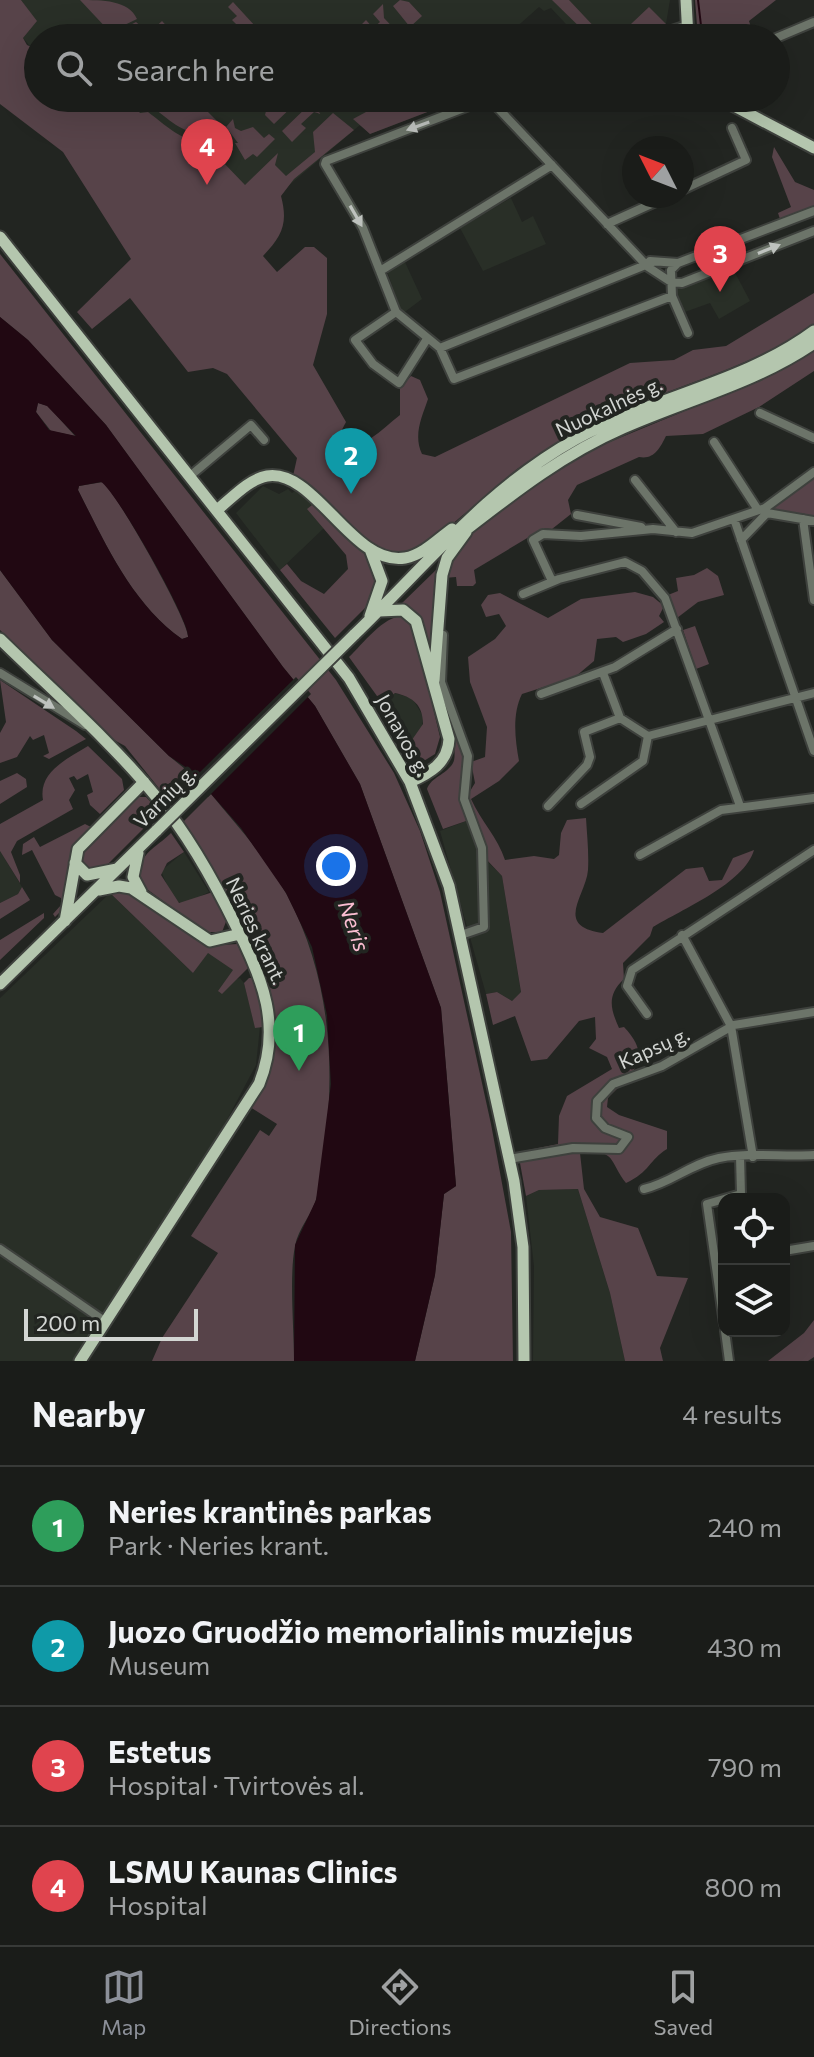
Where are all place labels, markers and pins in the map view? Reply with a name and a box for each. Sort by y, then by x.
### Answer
pin: 4 [181,119,233,185]
pin: 3 [694,226,746,292]
pin: 2 [325,428,377,494]
pin: 1 [273,1005,325,1071]

